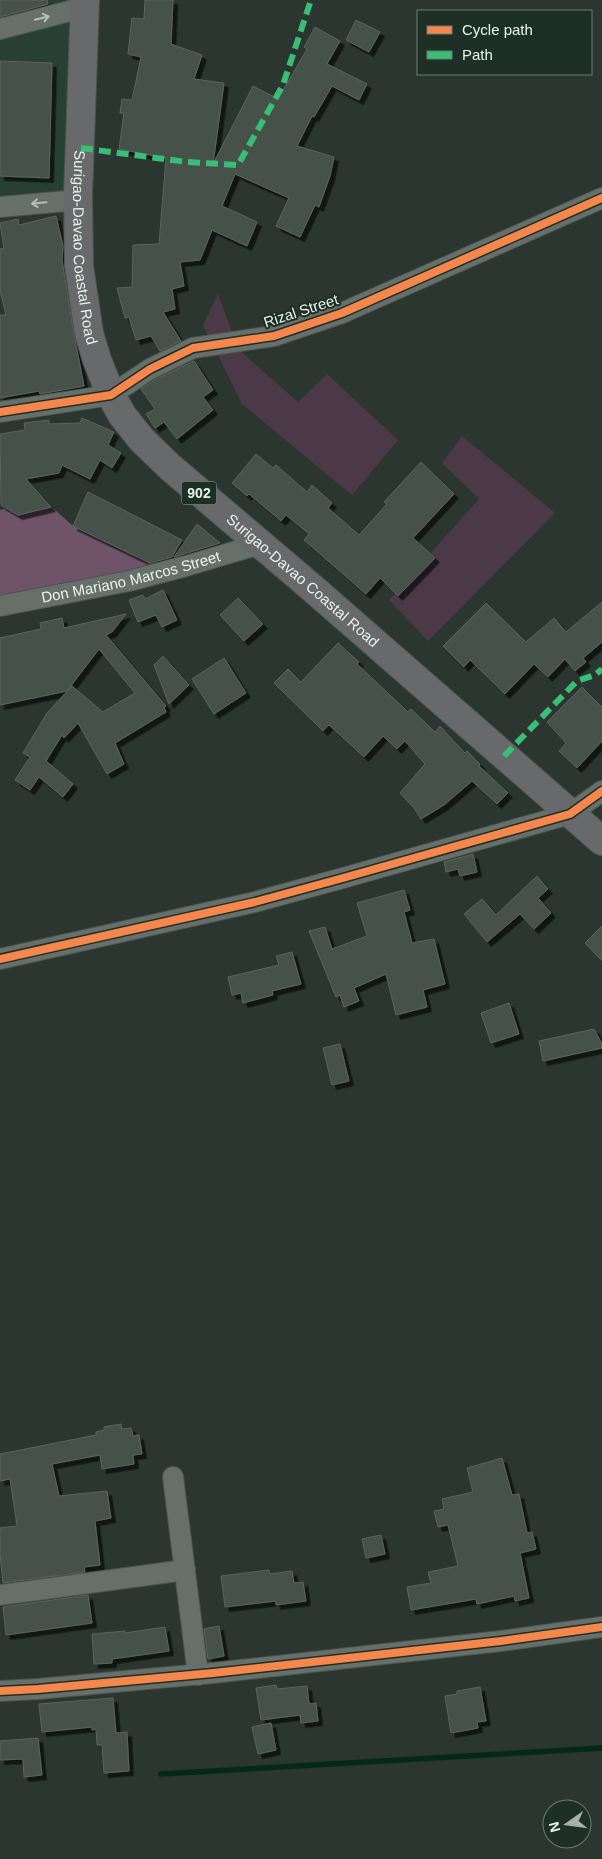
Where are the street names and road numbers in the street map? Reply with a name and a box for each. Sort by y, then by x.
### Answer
street label: Surigao-Davao Coastal Road [70,150,101,347]
street label: Rizal Street [261,290,341,331]
road number: 902 [182,482,216,504]
street label: Surigao-Davao Coastal Road [223,510,382,650]
street label: Don Mariano Marcos Street [40,547,223,606]

